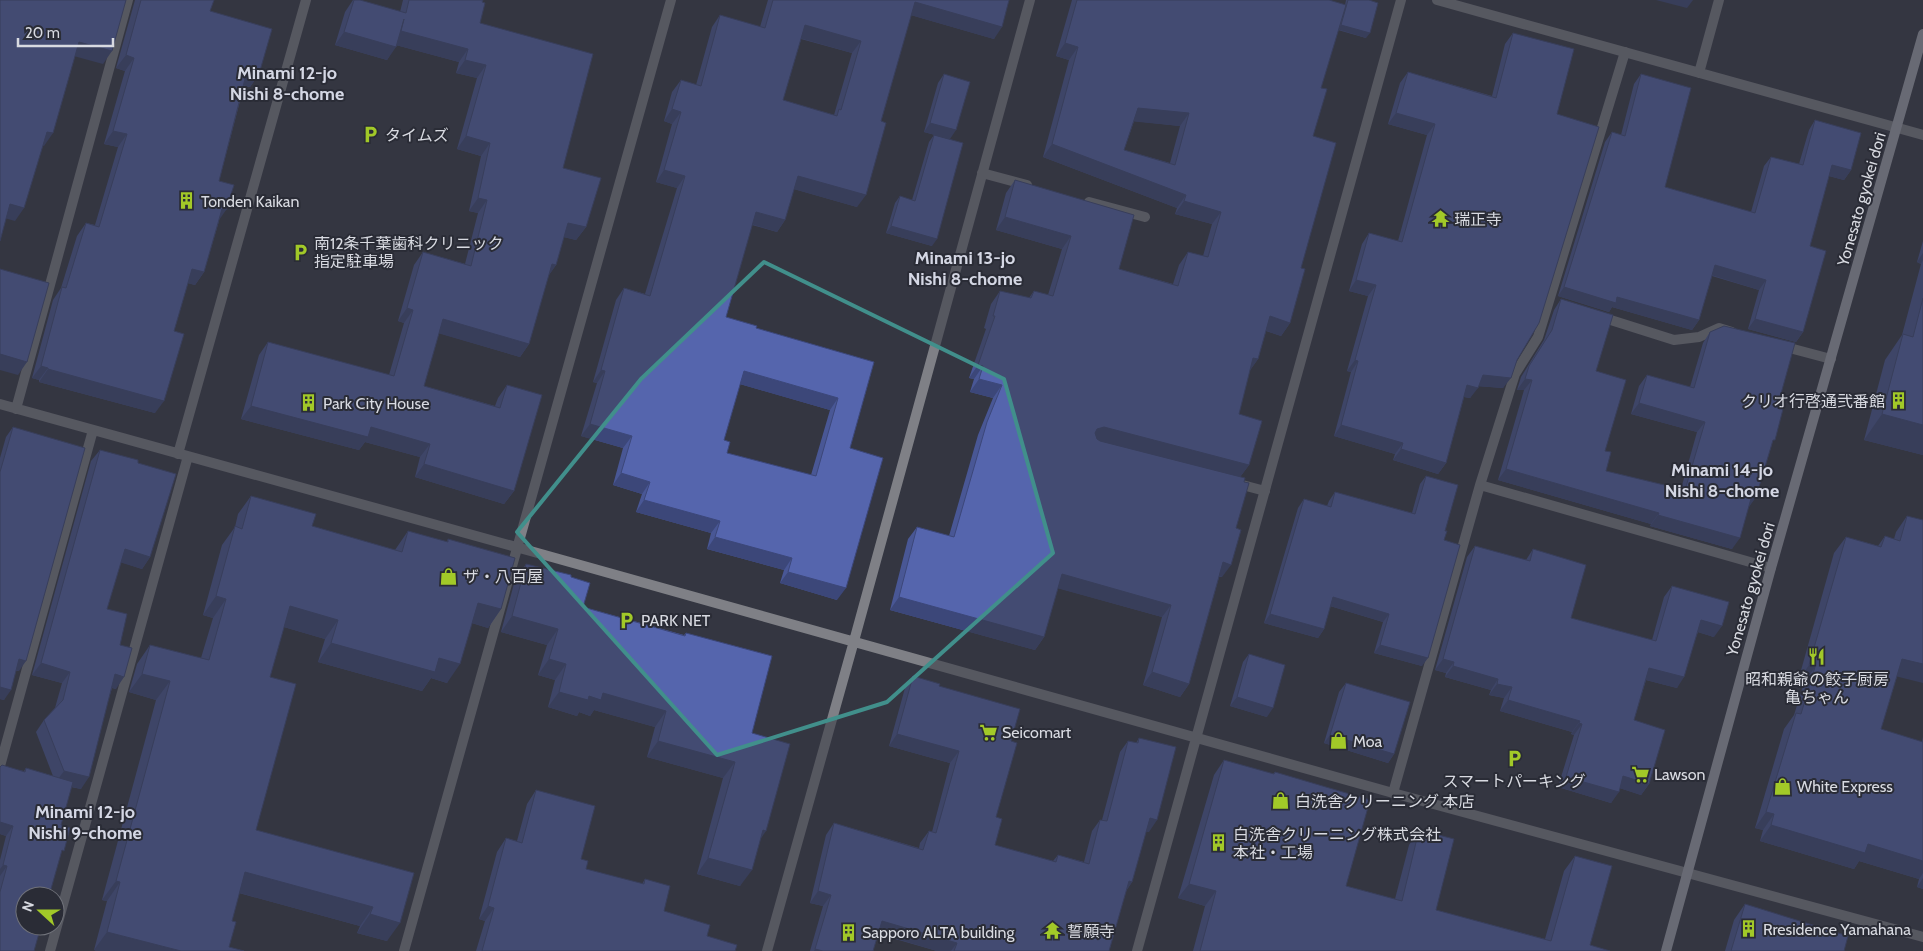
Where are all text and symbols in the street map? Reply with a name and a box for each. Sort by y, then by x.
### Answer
scale bar [18,15,112,47]
text: 20 m [25,24,60,42]
district label: Minami 12-jo Nishi 8-chome [230,62,344,105]
parking icon: タイムズ [361,125,381,145]
place label: タイムズ [385,126,449,145]
street label: Yonesato gyokei dori [1833,130,1890,269]
building icon: Tonden Kaikan [177,191,197,211]
place label: Tonden Kaikan [201,192,300,211]
temple icon: 瑞正寺 [1430,209,1450,229]
place label: 瑞正寺 [1454,210,1502,229]
place label: 南12条千葉歯科クリニック 指定駐車場 [314,234,504,271]
parking icon: 南12条千葉歯科クリニック 指定駐車場 [290,242,310,262]
district label: Minami 13-jo Nishi 8-chome [908,247,1022,290]
building icon: クリオ行啓通弐番館 [1889,391,1909,411]
place label: クリオ行啓通弐番館 [1741,392,1885,411]
building icon: Park City House [299,393,319,413]
place label: Park City House [323,394,429,413]
district label: Minami 14-jo Nishi 8-chome [1665,459,1779,502]
street label: Yonesato gyokei dori [1722,520,1779,659]
shop icon: ザ・八百屋 [439,566,459,586]
place label: ザ・八百屋 [463,567,543,586]
parking icon: PARK NET [617,610,637,630]
place label: PARK NET [641,611,711,630]
restaurant icon: 昭和親爺の餃子厨房 亀ちゃん [1807,647,1827,667]
place label: 昭和親爺の餃子厨房 亀ちゃん [1745,670,1889,707]
supermarket icon: Seicomart [978,722,998,742]
place label: Seicomart [1002,723,1072,742]
shop icon: Moa [1329,731,1349,751]
place label: Moa [1353,732,1383,751]
parking icon: スマートパーキング [1504,749,1524,769]
supermarket icon: Lawson [1630,764,1650,784]
place label: Lawson [1654,765,1706,784]
place label: スマートパーキング [1442,772,1586,791]
shop icon: White Express [1773,776,1793,796]
place label: White Express [1797,777,1893,796]
shop icon: 白洗舎クリーニング 本店 [1271,791,1291,811]
place label: 白洗舎クリーニング 本店 [1295,792,1475,811]
district label: Minami 12-jo Nishi 9-chome [28,801,142,844]
place label: 白洗舎クリーニング株式会社 本社・工場 [1233,825,1441,862]
building icon: 白洗舎クリーニング株式会社 本社・工場 [1209,833,1229,853]
north arrow [15,886,65,936]
text: N [18,898,38,914]
building icon: Rresidence Yamahana [1739,919,1759,939]
place label: Rresidence Yamahana [1763,920,1911,939]
temple icon: 誓願寺 [1043,921,1063,941]
building icon: Sapporo ALTA building [838,922,858,942]
place label: 誓願寺 [1067,922,1115,941]
place label: Sapporo ALTA building [862,923,1015,942]

